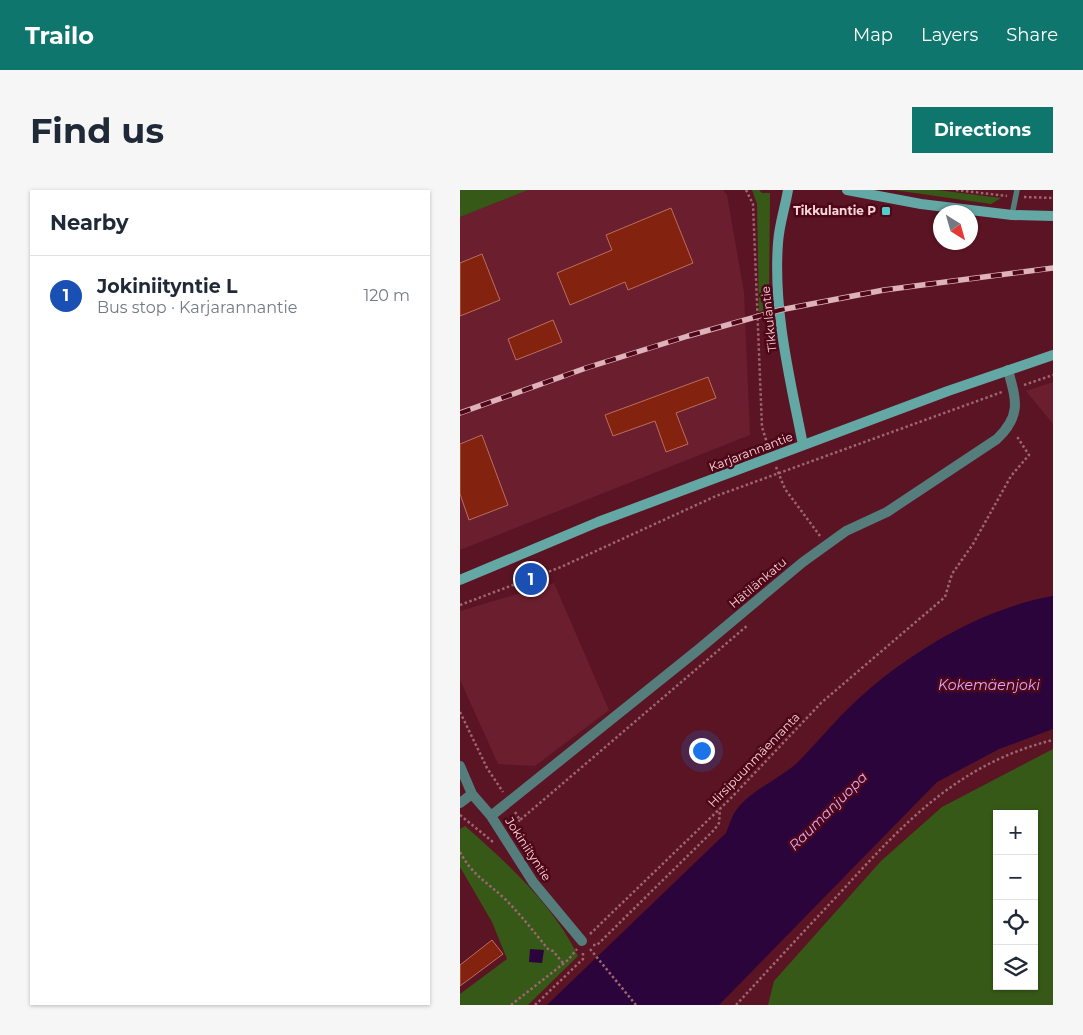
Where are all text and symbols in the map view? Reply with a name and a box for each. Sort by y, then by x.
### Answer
text: Trailo [25,21,94,50]
text: Map [853,24,893,46]
text: Layers [921,24,978,46]
text: Share [1006,24,1058,46]
button: Directions [912,107,1053,153]
text: Find us [30,109,164,152]
place label: Tikkulantie P [793,203,876,218]
marker: Tikkulantie P [880,205,892,217]
north arrow [933,205,978,250]
text: Nearby [50,210,129,235]
text: Jokiniityntie L [97,275,238,298]
street label: Tikkulantie [758,285,779,353]
text: 1 [63,286,69,305]
text: 120 m [363,286,410,305]
text: Bus stop · Karjarannantie [97,298,298,317]
street label: Karjarannantie [707,429,795,474]
street label: Hätilänkatu [726,554,789,611]
pin: 1 [515,560,547,598]
water label: Kokemäenjoki [938,676,1040,694]
street label: Hirsipuunmäenranta [705,709,803,810]
your location [689,738,715,764]
water label: Raumanjuopa [785,768,871,854]
map controls [993,810,1038,990]
button: + [993,810,1038,855]
street label: Jokiniityntie [502,813,555,883]
button: − [993,855,1038,900]
button: locate [993,900,1038,945]
button: layers [993,945,1038,990]

